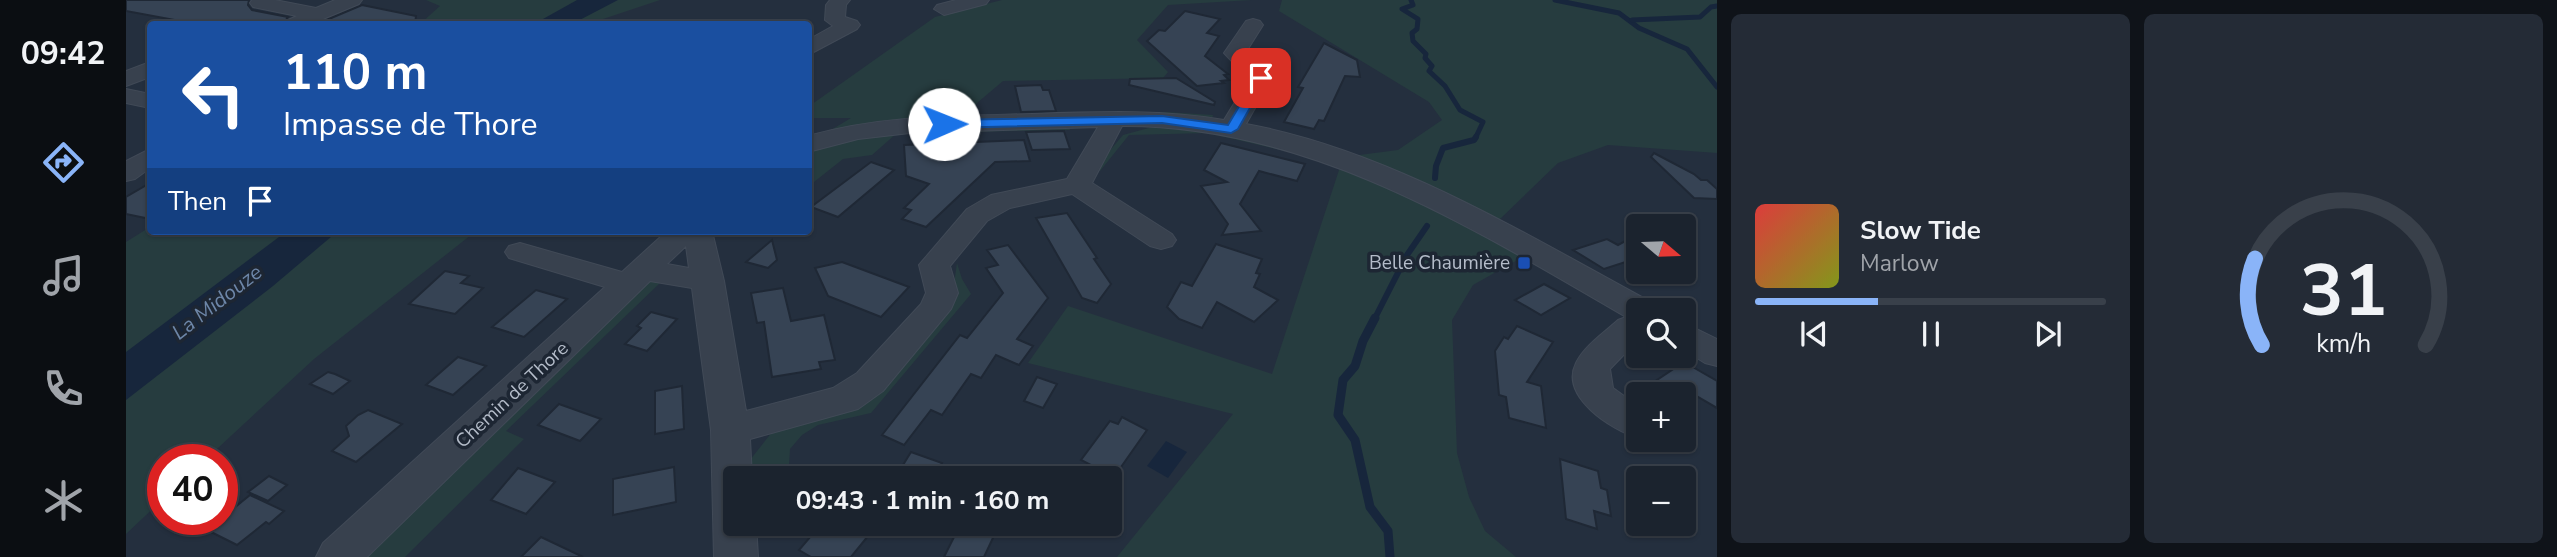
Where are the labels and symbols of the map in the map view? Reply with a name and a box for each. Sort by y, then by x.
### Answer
pin [1231,48,1291,108]
position arrow [907,87,981,161]
north arrow [1626,214,1696,284]
place label: Belle Chaumière [1369,250,1510,276]
marker: Belle Chaumière [1516,255,1532,271]
water label: La Midouze [166,258,268,346]
street label: Chemin de Thore [450,336,574,454]
speed limit sign: 40 [147,444,238,535]

